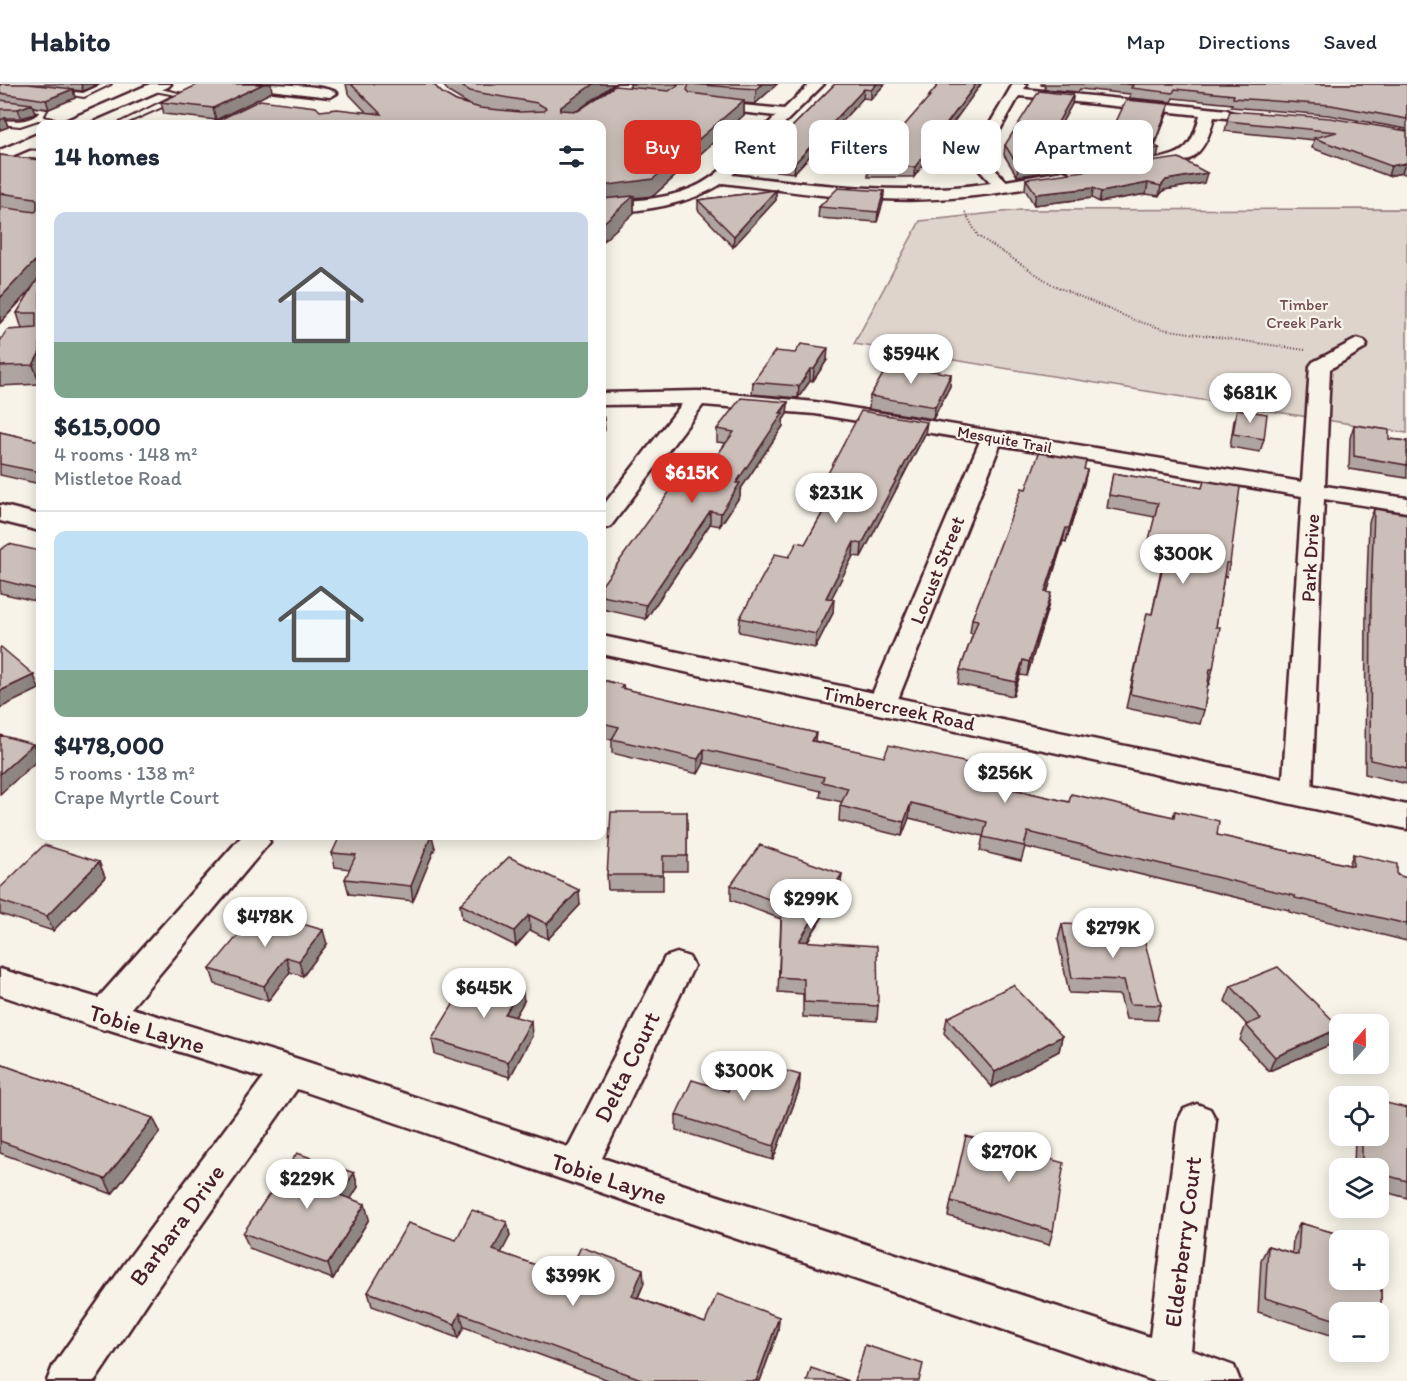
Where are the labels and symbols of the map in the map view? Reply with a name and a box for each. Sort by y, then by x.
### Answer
park label: Timber Creek Park [1266,295,1342,332]
pin: $594K [869,334,953,385]
pin: $681K [1208,373,1292,424]
street label: Mesquite Trail [956,422,1054,457]
pin: $615K [650,453,734,504]
pin: $231K [794,473,878,524]
street label: Locust Street [904,512,970,628]
street label: Park Drive [1296,513,1324,603]
pin: $300K [1141,534,1225,585]
street label: Timbercreek Road [820,680,978,736]
pin: $256K [963,753,1047,804]
pin: $299K [769,879,853,930]
pin: $478K [223,897,307,948]
pin: $279K [1071,908,1155,959]
pin: $645K [442,968,526,1019]
street label: Tobie Layne [86,997,209,1060]
street label: Delta Court [587,1007,666,1127]
north arrow [1329,1014,1389,1074]
pin: $300K [702,1051,786,1102]
pin: $270K [967,1132,1051,1183]
street label: Tobie Layne [548,1146,671,1211]
street label: Elderberry Court [1158,1155,1207,1329]
street label: Barbara Drive [123,1158,230,1291]
pin: $229K [265,1159,349,1210]
pin: $399K [531,1256,615,1307]

